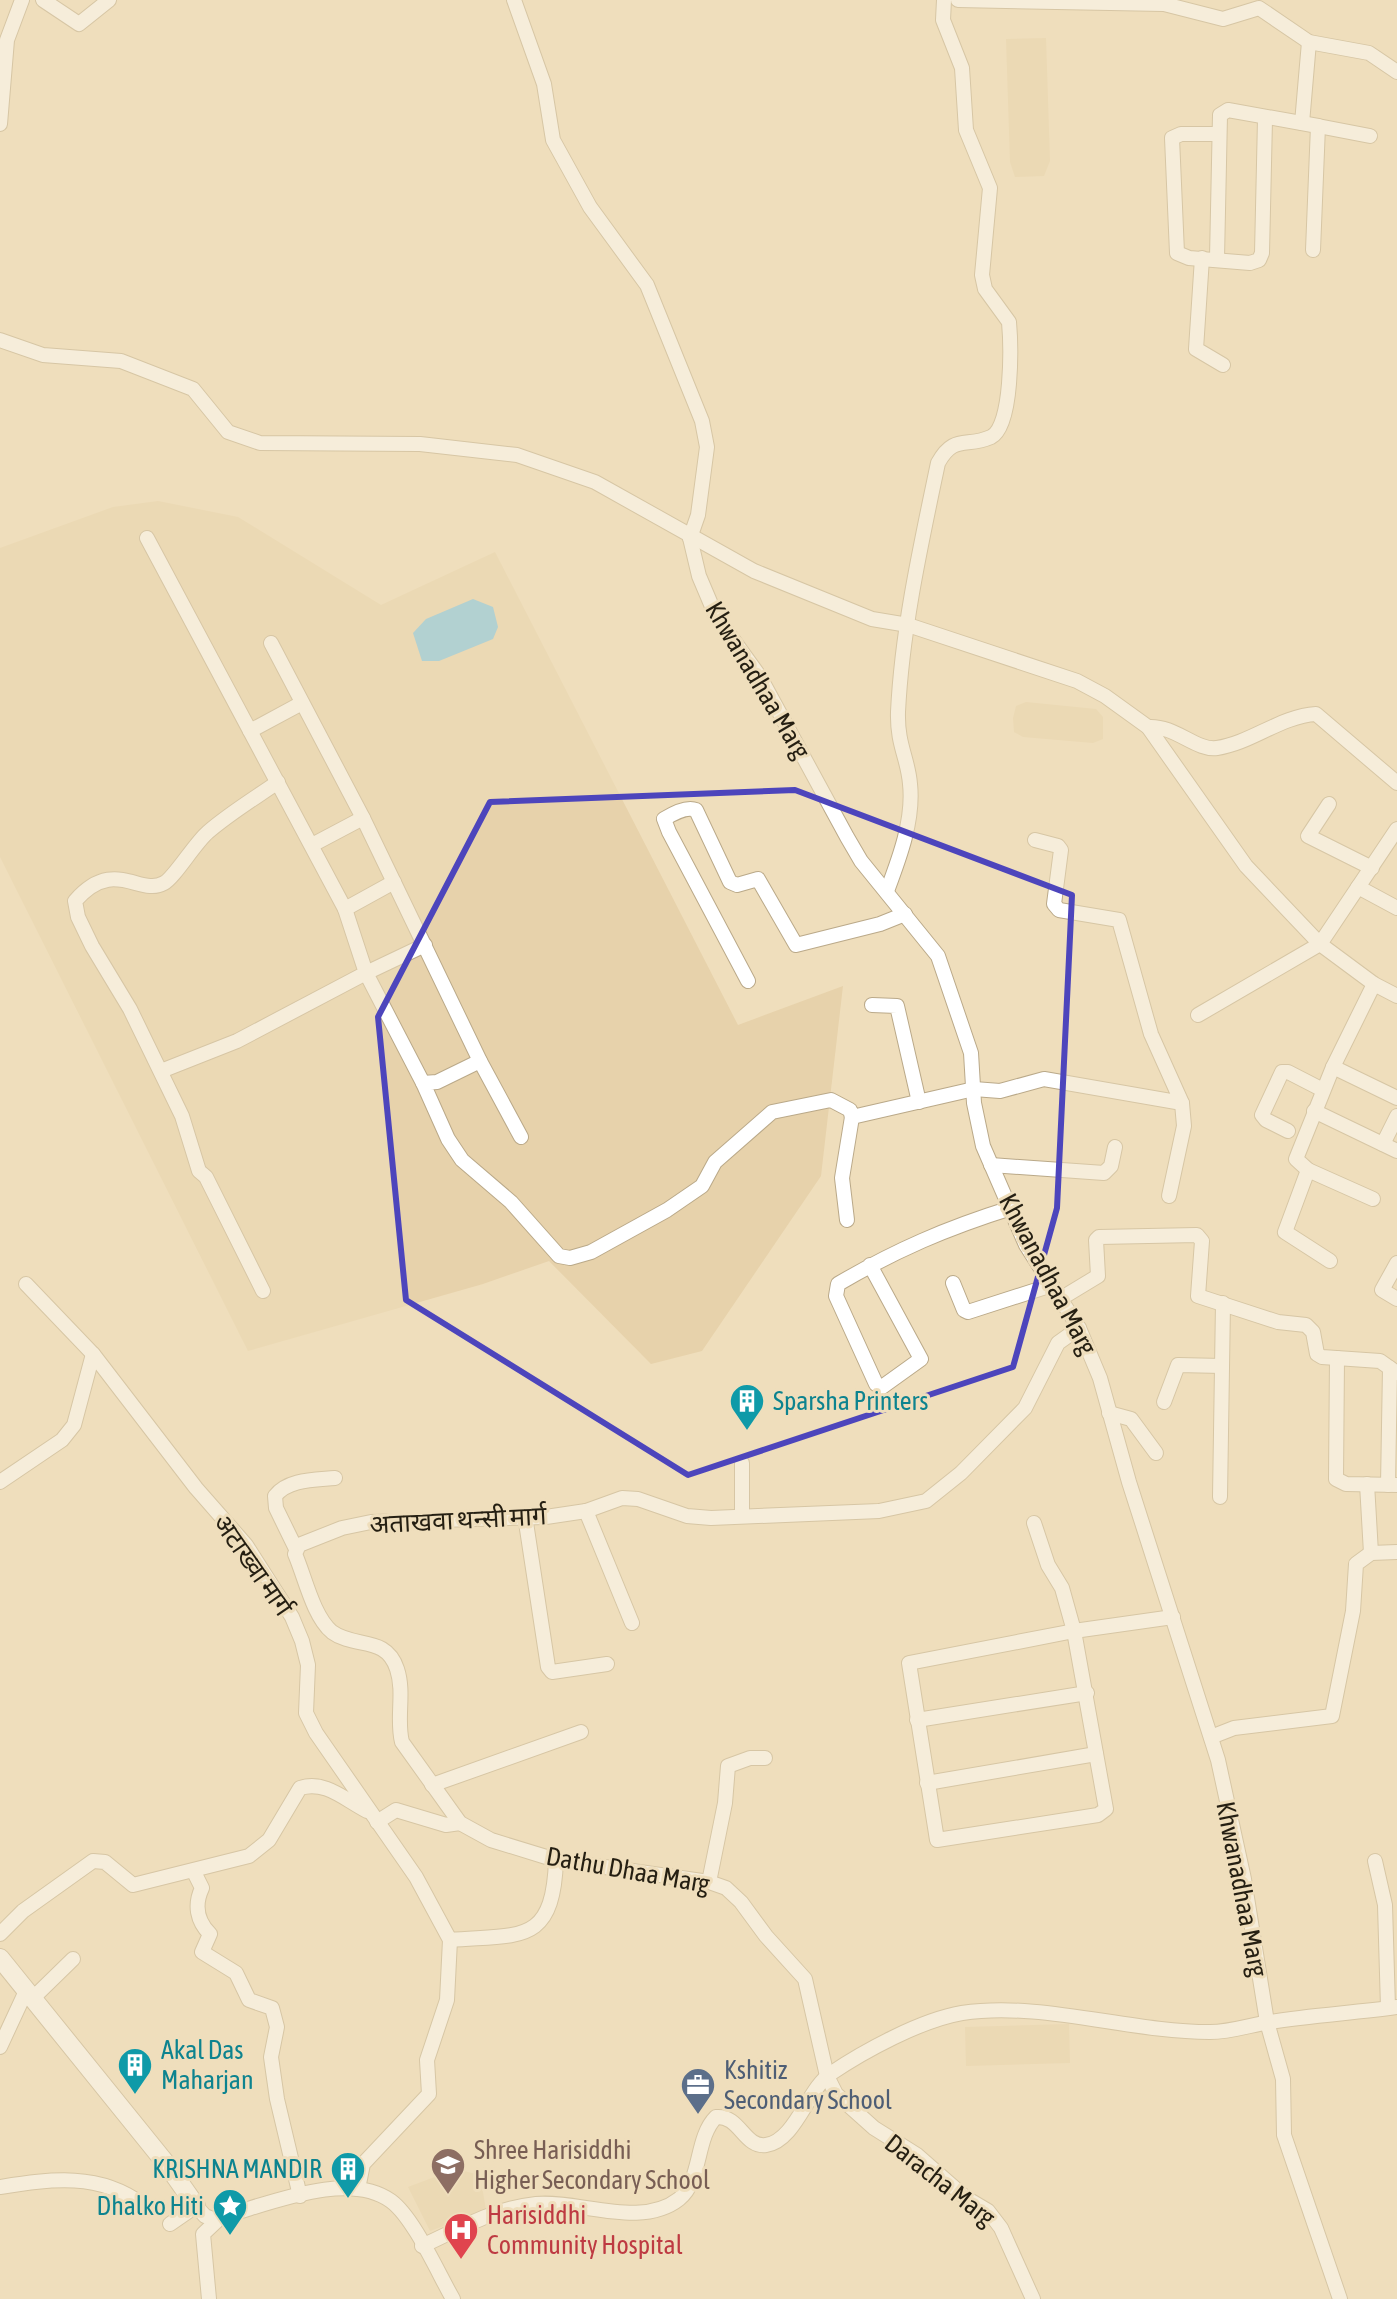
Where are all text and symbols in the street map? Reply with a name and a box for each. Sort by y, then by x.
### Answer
street label: Khwanadhaa Marg [699,596,817,765]
street label: Khwanadhaa Marg [993,1189,1103,1360]
building icon: Sparsha Printers [728,1382,766,1432]
place label: Sparsha Printers [773,1386,928,1416]
street label: अताखवा थन्सी मार्ग [369,1500,548,1540]
street label: अटाख्वा मार्ग [207,1509,299,1622]
street label: Khwanadhaa Marg [1210,1799,1274,1980]
street label: Dathu Dhaa Marg [544,1841,713,1899]
place label: Akal Das Maharjan [161,2035,254,2095]
building icon: Akal Das Maharjan [116,2046,154,2096]
place label: Kshitiz Secondary School [724,2055,892,2115]
office icon: Kshitiz Secondary School [679,2066,717,2116]
street label: Daracha Marg [879,2128,1002,2233]
place label: Shree Harisiddhi Higher Secondary School [474,2135,710,2195]
school or university icon: Shree Harisiddhi Higher Secondary School [429,2146,467,2196]
building icon: KRISHNA MANDIR [329,2150,367,2200]
place label: KRISHNA MANDIR [152,2154,322,2184]
place icon: Dhalko Hiti [211,2187,249,2237]
place label: Dhalko Hiti [97,2191,204,2221]
place label: Harisiddhi Community Hospital [487,2200,683,2260]
hospital icon: Harisiddhi Community Hospital [442,2211,480,2261]

